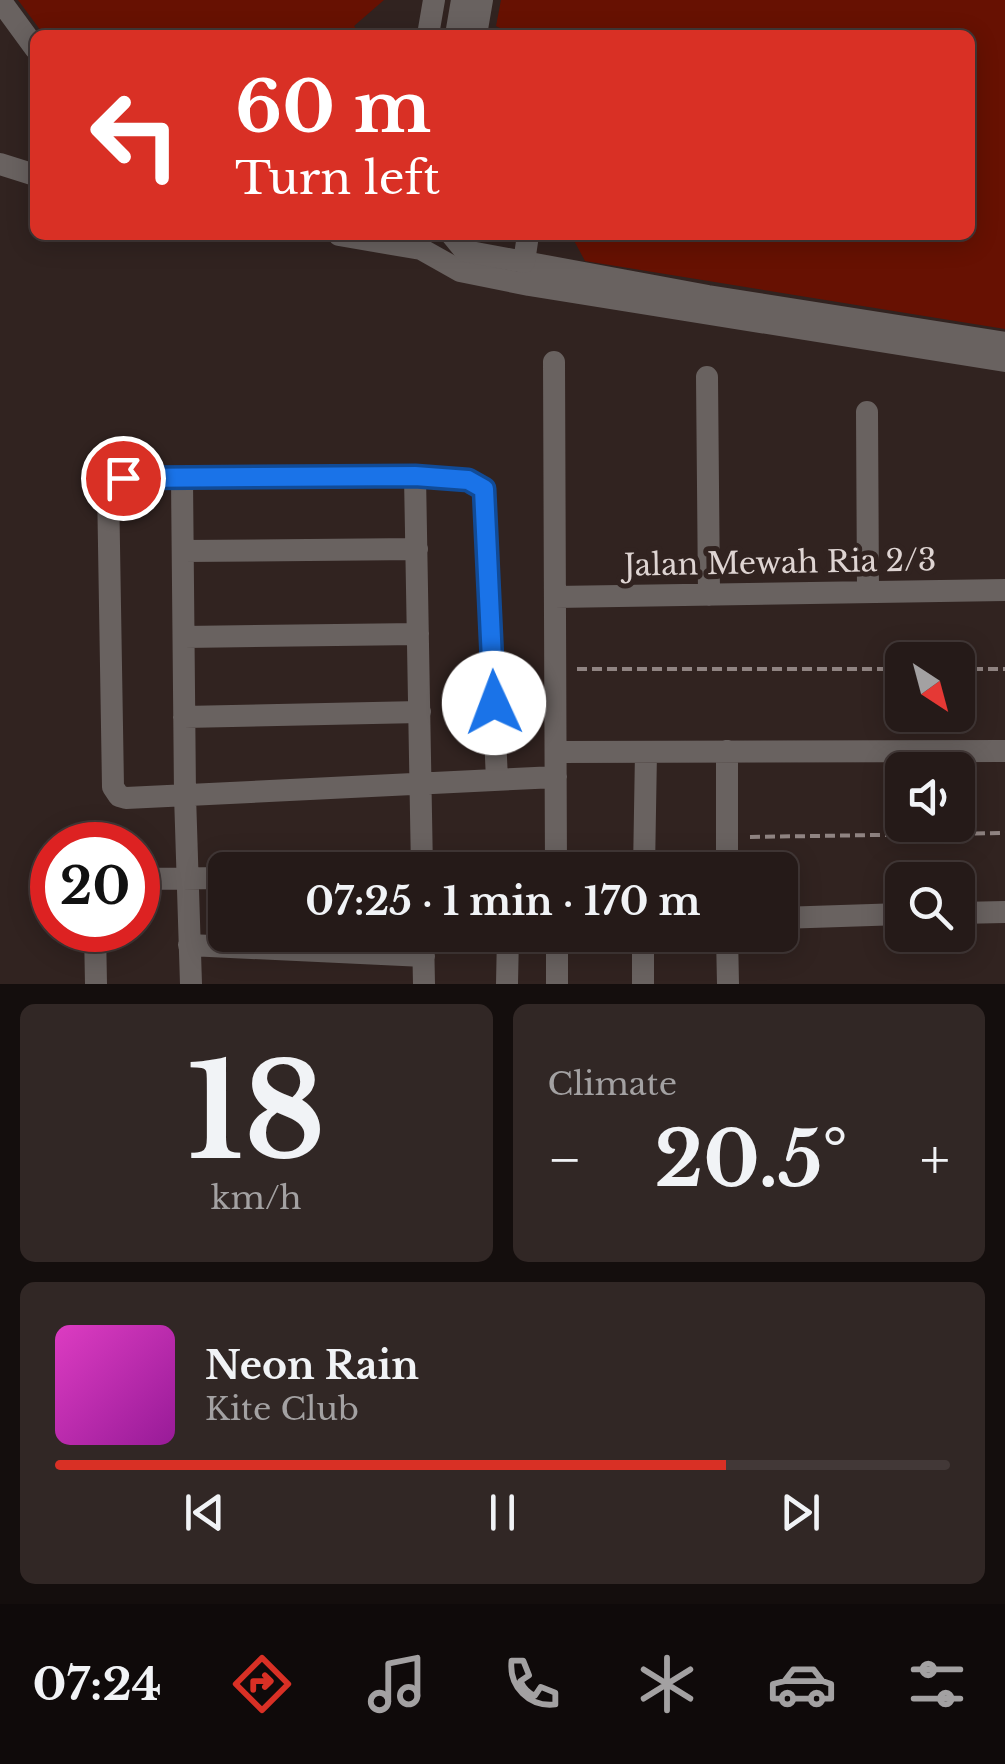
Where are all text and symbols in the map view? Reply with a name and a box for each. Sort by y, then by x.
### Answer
text: 60 m [235,64,431,151]
icon: left [70,70,200,200]
text: Turn left [235,150,440,206]
pin [81,436,166,521]
icon: arrive [96,451,151,506]
street label: Jalan Mewah Ria 2/3 [619,541,937,584]
north arrow [885,642,975,732]
map controls [885,642,975,952]
position arrow [442,651,546,755]
button: sound [885,752,975,842]
speed limit sign: 20 [30,822,160,952]
button: search [885,862,975,952]
text: 07:25 · 1 min · 170 m [305,878,701,925]
text: 18 [187,1032,326,1193]
text: Climate [548,1064,677,1104]
text: 20.5° [654,1113,848,1206]
text: − [548,1126,582,1194]
text: + [920,1126,950,1194]
text: km/h [211,1178,302,1218]
text: Neon Rain [205,1342,419,1389]
text: Kite Club [205,1389,359,1429]
icon: previous [177,1485,232,1540]
icon: pause [475,1485,530,1540]
icon: next [773,1485,828,1540]
icon: directions [227,1649,297,1719]
icon: music [362,1649,432,1719]
icon: phone [497,1649,567,1719]
icon: climate [632,1649,702,1719]
icon: car [767,1649,837,1719]
icon: filters [902,1649,972,1719]
text: 07:24 [33,1656,162,1712]

